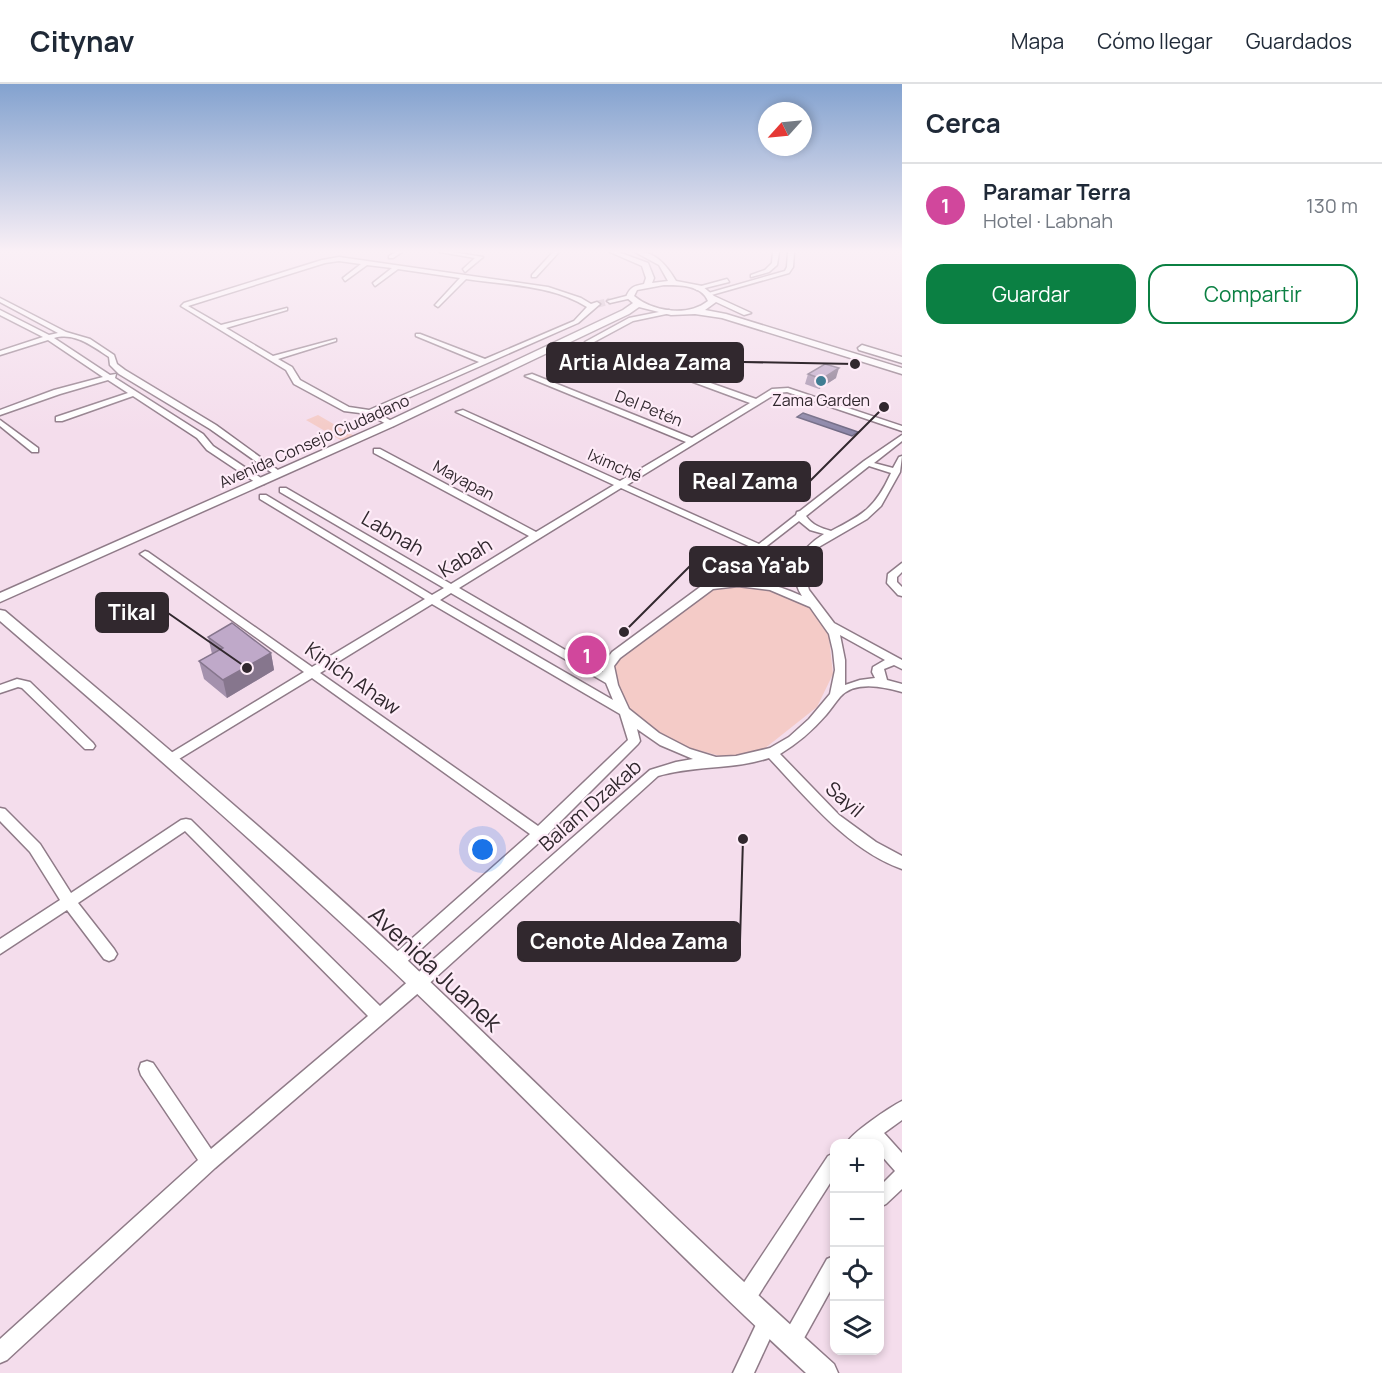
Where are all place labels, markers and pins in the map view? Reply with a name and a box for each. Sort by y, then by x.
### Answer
callout: Artia Aldea Zama [547,343,743,382]
marker: Zama Garden [814,374,828,388]
place label: Zama Garden [772,389,870,411]
callout: Real Zama [680,462,810,501]
callout: Casa Ya'ab [690,547,822,586]
callout: Tikal [96,593,168,632]
pin: 1 [568,632,606,678]
callout: Cenote Aldea Zama [518,922,740,961]

